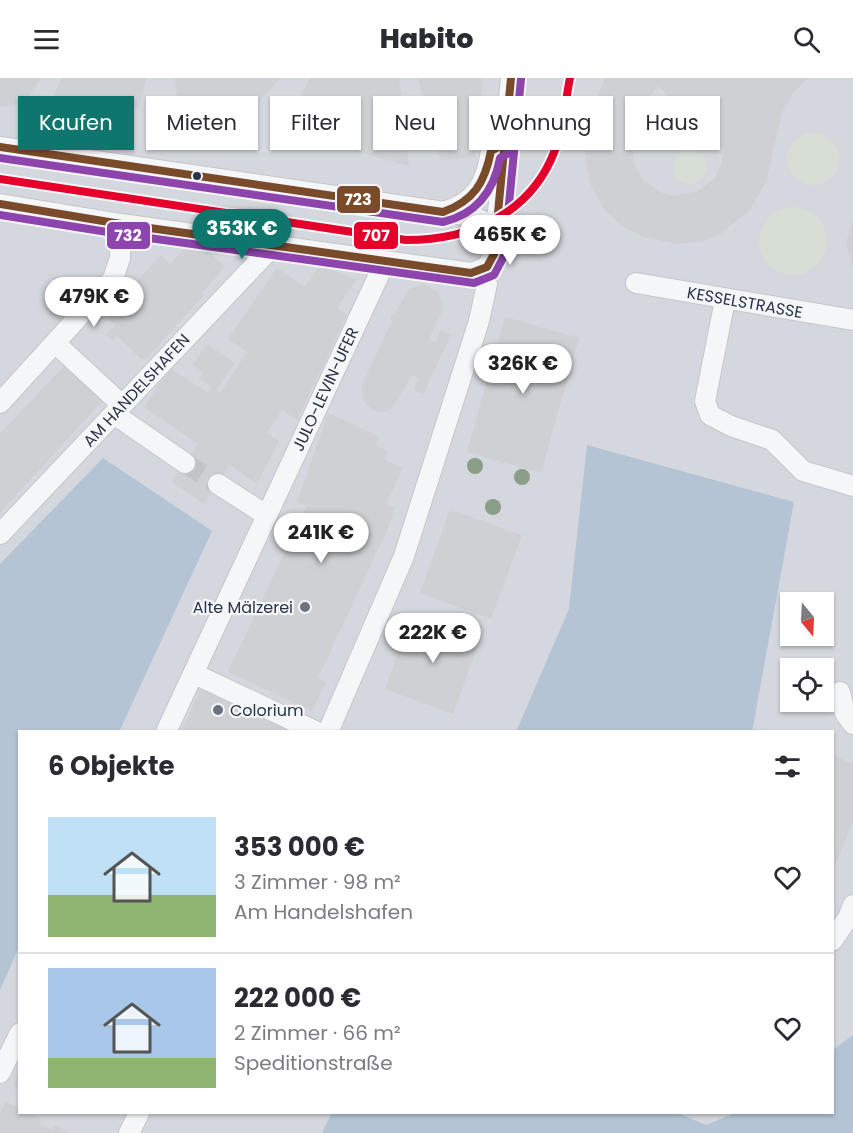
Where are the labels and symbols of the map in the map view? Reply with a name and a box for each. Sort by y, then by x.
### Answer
unlabelled marker [191,170,203,182]
line badge: 723 [336,185,381,214]
text: 723 [344,188,372,211]
pin: 353K € [193,209,291,260]
pin: 465K € [461,215,559,266]
line badge: 732 [106,221,151,250]
line badge: 707 [353,221,399,250]
text: 732 [114,224,142,247]
text: 707 [362,224,390,247]
pin: 479K € [45,277,143,328]
street label: KESSELSTRASSE [685,281,805,324]
street label: JULO-LEVIN-UFER [287,323,364,455]
street label: AM HANDELSHAFEN [78,329,195,452]
pin: 326K € [474,344,572,395]
pin: 241K € [272,513,370,564]
north arrow [780,592,834,646]
place label: Alte Mälzerei [193,596,293,619]
marker: Alte Mälzerei [298,600,312,614]
pin: 222K € [384,613,482,664]
place label: Colorium [230,699,303,722]
marker: Colorium [211,703,225,717]

